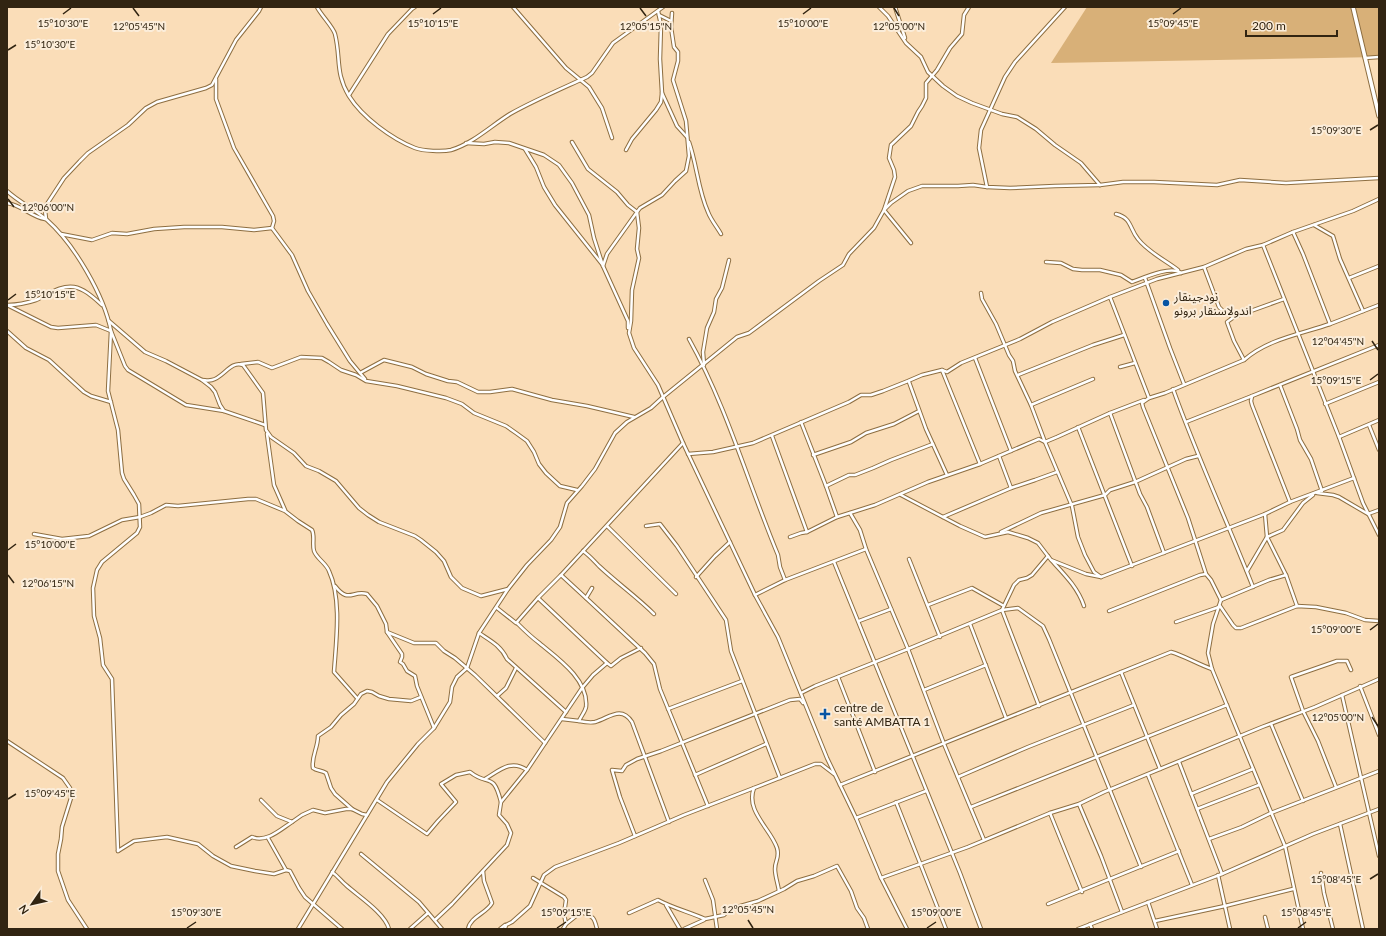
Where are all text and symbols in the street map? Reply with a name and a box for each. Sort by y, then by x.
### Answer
scale bar [1246,12,1337,38]
text: 15°10'30"E [38,17,88,29]
text: 15°10'15"E [408,17,458,29]
text: 15°10'00"E [778,17,828,29]
text: 15°09'45"E [1148,17,1198,29]
text: 200 m [1252,18,1286,33]
text: 12°05'45"N [113,20,165,32]
text: 12°05'15"N [620,20,672,32]
text: 12°05'00"N [873,20,925,32]
text: 15°10'30"E [25,38,75,50]
text: 15°09'30"E [1311,124,1361,136]
text: 12°06'00"N [22,201,74,213]
text: 15°10'15"E [25,288,75,300]
place label: نودجينقار اندولاسنقار برونو [1173,289,1252,318]
marker: نودجينقار اندولاسنقار برونو [1161,298,1171,308]
text: 12°04'45"N [1312,335,1364,347]
text: 15°09'15"E [1311,374,1361,386]
text: 15°10'00"E [25,538,75,550]
text: 12°06'15"N [22,577,74,589]
text: 15°09'00"E [1311,623,1361,635]
place label: centre de santé AMBATTA 1 [834,700,930,729]
marker: centre de santé AMBATTA 1 [819,708,831,720]
text: 12°05'00"N [1312,711,1364,723]
text: 15°09'45"E [25,787,75,799]
text: 15°08'45"E [1311,873,1361,885]
north arrow [12,884,52,924]
text: N [16,903,31,917]
text: 12°05'45"N [722,903,774,915]
text: 15°09'30"E [171,906,221,918]
text: 15°09'15"E [541,906,591,918]
text: 15°09'00"E [911,906,961,918]
text: 15°08'45"E [1281,906,1331,918]

